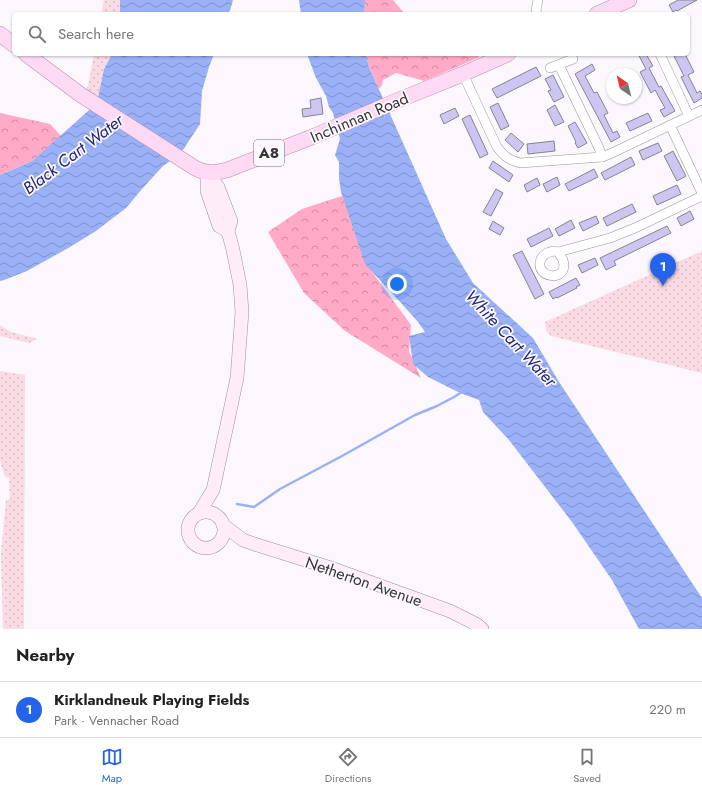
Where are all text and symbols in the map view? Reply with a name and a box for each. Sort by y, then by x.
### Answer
search box [12,12,690,56]
icon: search [26,23,48,45]
text: Search here [58,23,134,45]
north arrow [606,68,642,104]
street label: Inchinnan Road [306,86,412,149]
water label: Black Cart Water [18,107,129,200]
road number: A8 [254,140,284,166]
pin: 1 [650,253,676,286]
your location [387,274,407,294]
water label: White Cart Water [460,284,563,393]
street label: Netherton Avenue [302,551,425,612]
text: Nearby [16,643,74,667]
text: Kirklandneuk Playing Fields [54,689,249,711]
text: 1 [26,700,32,719]
text: 220 m [649,700,686,719]
text: Park · Vennacher Road [54,711,179,730]
tab: Map [101,746,123,786]
tab: Directions [325,746,371,786]
tab: Saved [573,746,601,786]

